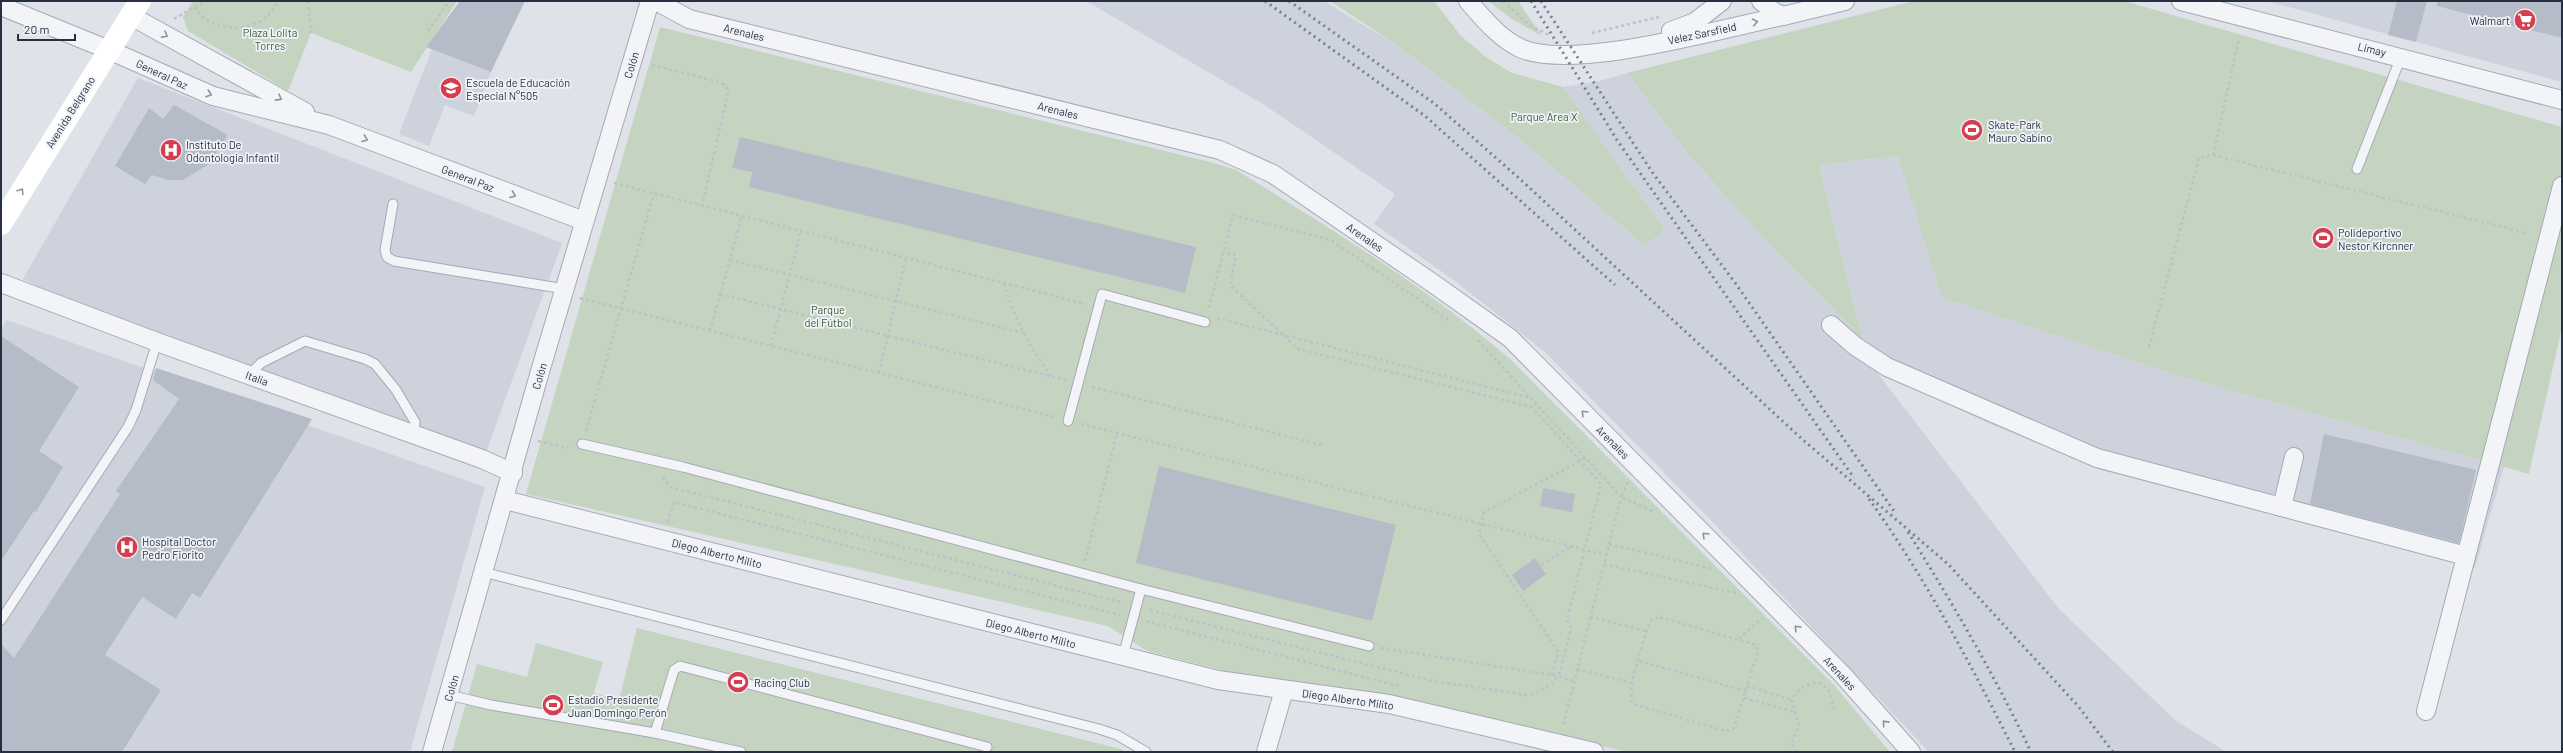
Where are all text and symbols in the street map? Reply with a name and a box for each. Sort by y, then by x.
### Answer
supermarket icon: Walmart [2512,7,2538,33]
place label: Walmart [2470,14,2510,27]
scale bar [18,16,75,42]
one-way arrow [1751,18,1758,26]
street label: Vélez Sarsfield [1667,19,1737,47]
street label: Arenales [722,21,766,43]
text: 20 m [24,22,50,36]
park label: Plaza Lolita Torres [243,26,297,52]
one-way arrow [160,31,168,38]
street label: Limay [2356,39,2388,59]
street label: Colón [621,50,641,80]
street label: General Paz [134,56,190,92]
street label: Avenida Belgrano [43,74,97,150]
school or university icon: Escuela de Educación Especial N°505 [438,75,464,101]
place label: Escuela de Educación Especial N°505 [466,76,570,102]
one-way arrow [205,90,212,98]
one-way arrow [274,93,282,101]
street label: Arenales [1036,99,1080,121]
park label: Parque Area X [1511,110,1578,123]
sports icon: Skate-Park Mauro Sabino [1959,117,1985,143]
place label: Skate-Park Mauro Sabino [1988,118,2052,144]
one-way arrow [362,134,369,142]
hospital icon: Instituto De Odontologia Infantil [158,137,184,163]
place label: Instituto De Odontologia Infantil [186,138,279,164]
street label: General Paz [440,162,496,194]
one-way arrow [17,188,24,195]
one-way arrow [510,190,517,198]
street label: Arenales [1344,220,1386,254]
sports icon: Polideportivo Nestor Kircnner [2310,225,2336,251]
place label: Polideportivo Nestor Kircnner [2338,226,2413,252]
park label: Parque del Fútbol [804,303,852,329]
street label: Colón [529,361,549,391]
street label: Italia [244,368,270,388]
one-way arrow [1582,410,1589,418]
street label: Arenales [1594,423,1632,461]
one-way arrow [1702,532,1710,540]
hospital icon: Hospital Doctor Pedro Fiorito [114,534,140,560]
place label: Hospital Doctor Pedro Fiorito [142,535,216,561]
street label: Diego Alberto Milito [671,535,763,571]
street label: Diego Alberto Milito [985,615,1077,651]
one-way arrow [1794,625,1801,633]
street label: Arenales [1821,653,1859,693]
sports icon: Racing Club [725,669,751,695]
street label: Colón [441,673,461,703]
place label: Racing Club [754,676,810,689]
street label: Diego Alberto Milito [1301,686,1395,712]
sports icon: Estadio Presidente Juan Domingo Perón [540,692,566,718]
place label: Estadio Presidente Juan Domingo Perón [568,693,667,719]
one-way arrow [1883,720,1890,727]

